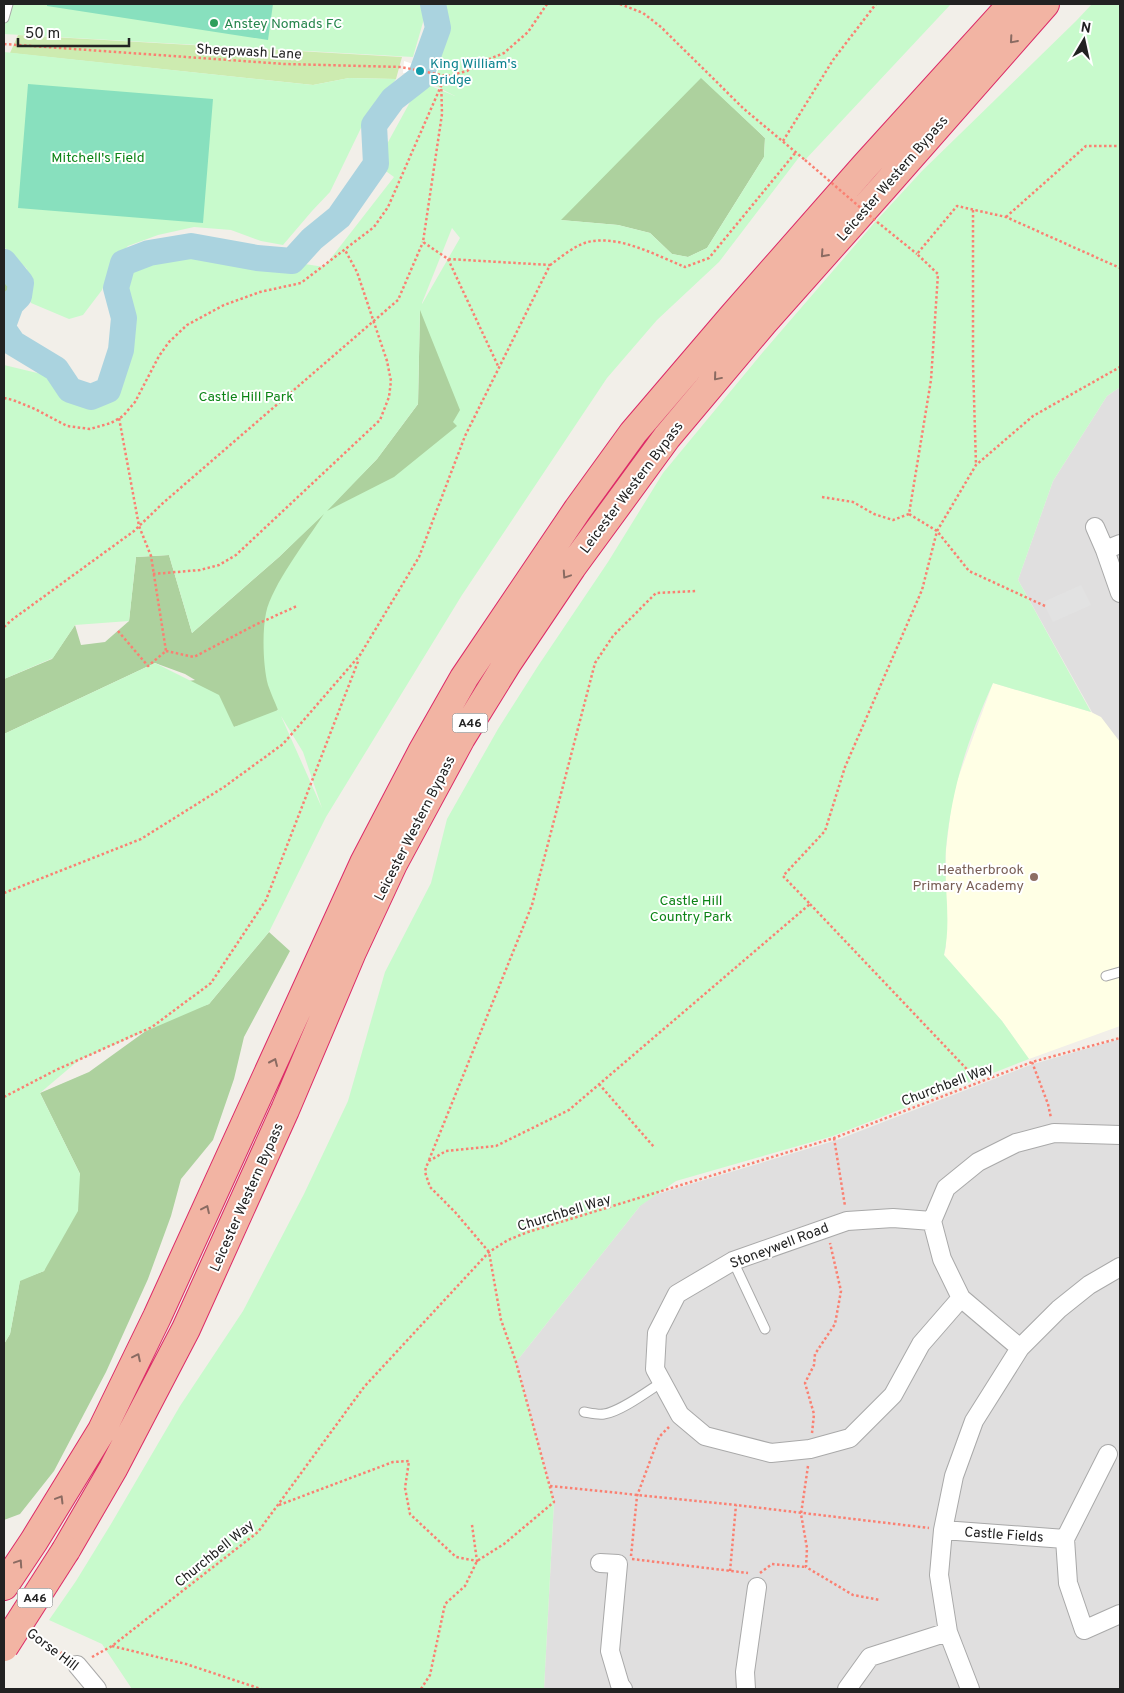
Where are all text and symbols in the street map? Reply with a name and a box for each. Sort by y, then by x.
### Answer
scale bar [18,15,129,47]
north arrow [1059,15,1109,65]
place label: Anstey Nomads FC [224,16,342,33]
marker: Anstey Nomads FC [208,17,220,29]
text: N [1079,19,1092,38]
text: 50 m [25,25,60,44]
one-way arrow [1009,35,1018,44]
street label: Sheepwash Lane [196,41,302,64]
place label: King William's Bridge [430,56,517,89]
marker: King William's Bridge [414,65,426,77]
street label: Leicester Western Bypass [834,113,952,245]
park label: Mitchell's Field [51,150,145,167]
one-way arrow [821,249,830,258]
one-way arrow [714,371,723,380]
park label: Castle Hill Park [198,389,294,406]
street label: Leicester Western Bypass [577,419,687,557]
one-way arrow [563,570,572,579]
road number: A46 [452,714,488,732]
street label: Leicester Western Bypass [371,753,459,904]
place label: Heatherbrook Primary Academy [912,862,1024,895]
marker: Heatherbrook Primary Academy [1028,871,1040,883]
park label: Castle Hill Country Park [650,893,732,926]
one-way arrow [268,1058,278,1067]
street label: Churchbell Way [899,1060,996,1111]
street label: Leicester Western Bypass [207,1121,288,1274]
street label: Churchbell Way [516,1191,613,1236]
one-way arrow [200,1205,211,1214]
street label: Stoneywell Road [728,1220,831,1273]
one-way arrow [131,1353,141,1362]
one-way arrow [53,1496,63,1505]
street label: Churchbell Way [172,1517,258,1591]
street label: Castle Fields [964,1524,1044,1547]
one-way arrow [13,1559,22,1569]
road number: A46 [18,1589,52,1608]
street label: Gorse Hill [23,1625,81,1675]

